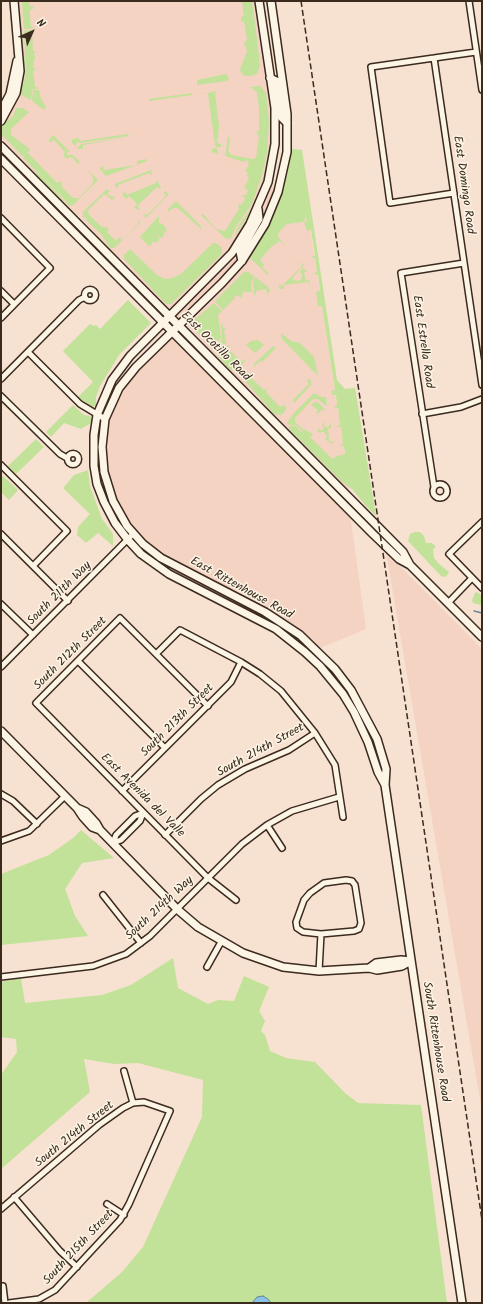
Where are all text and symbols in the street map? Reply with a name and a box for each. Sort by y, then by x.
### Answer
north arrow [12,12,52,52]
text: N [32,15,49,32]
street label: East Domingo Road [449,135,477,235]
street label: East Estrella Road [408,295,436,389]
street label: East Ocotillo Road [177,309,253,385]
street label: East Rittenhouse Road [187,555,295,623]
street label: South 211th Way [25,559,95,629]
street label: South 212th Street [31,614,111,694]
street label: South 213th Street [138,681,218,761]
street label: South 214th Street [215,721,307,781]
street label: East Avenida del Valle [97,751,187,841]
street label: South 214th Way [123,874,197,944]
street label: South Rittenhouse Road [418,981,452,1103]
street label: South 214th Street [33,1099,117,1171]
street label: South 215th Street [41,1208,117,1288]

